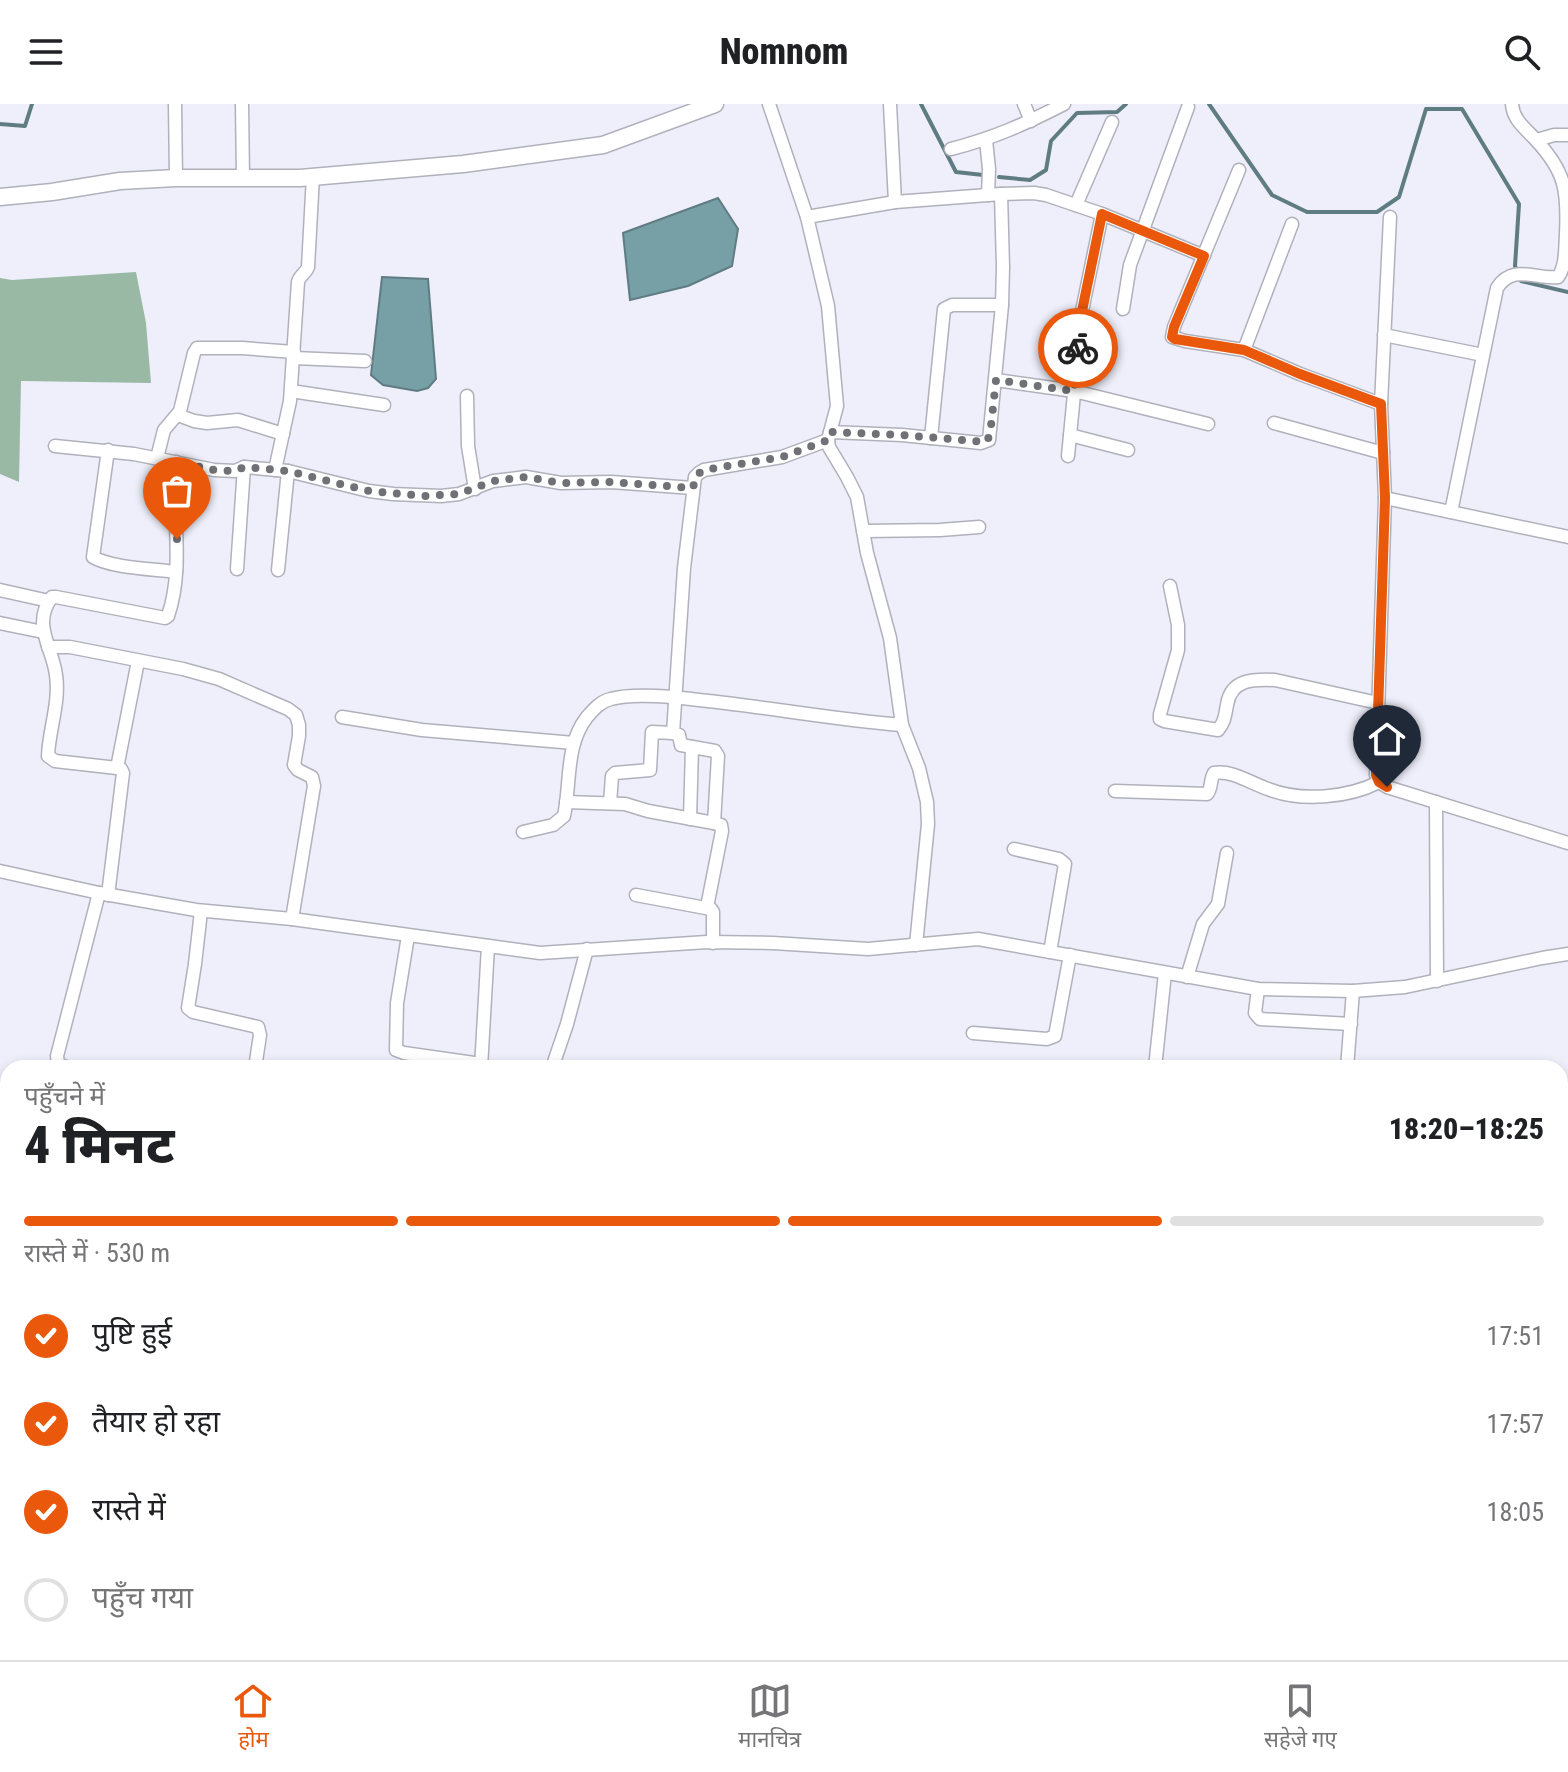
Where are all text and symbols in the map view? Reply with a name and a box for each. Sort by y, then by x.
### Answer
icon: menu [24,30,68,74]
icon: search [1500,30,1544,74]
text: Nomnom [720,31,848,73]
courier [1038,308,1118,388]
icon: bike [1056,326,1100,370]
pin [143,457,211,539]
icon: bag [155,469,199,513]
pin [1353,705,1421,787]
icon: home [1365,717,1409,761]
text: पहुँचने में [24,1081,105,1111]
text: 18:20–18:25 [1389,1111,1544,1146]
text: 4 मिनट [24,1115,174,1176]
text: रास्ते में · 530 m [24,1238,170,1268]
icon: check [24,1314,68,1358]
text: पुष्टि हुई [92,1316,172,1351]
text: 17:51 [1487,1321,1544,1351]
icon: check [24,1402,68,1446]
text: तैयार हो रहा [92,1404,220,1439]
text: 17:57 [1487,1409,1544,1439]
icon: check [24,1490,68,1534]
text: रास्ते में [92,1492,166,1527]
text: 18:05 [1487,1497,1544,1527]
text: पहुँच गया [92,1580,193,1615]
tab: होम [231,1679,275,1756]
tab: मानचित्र [738,1679,801,1756]
tab: सहेजे गए [1264,1679,1337,1756]

